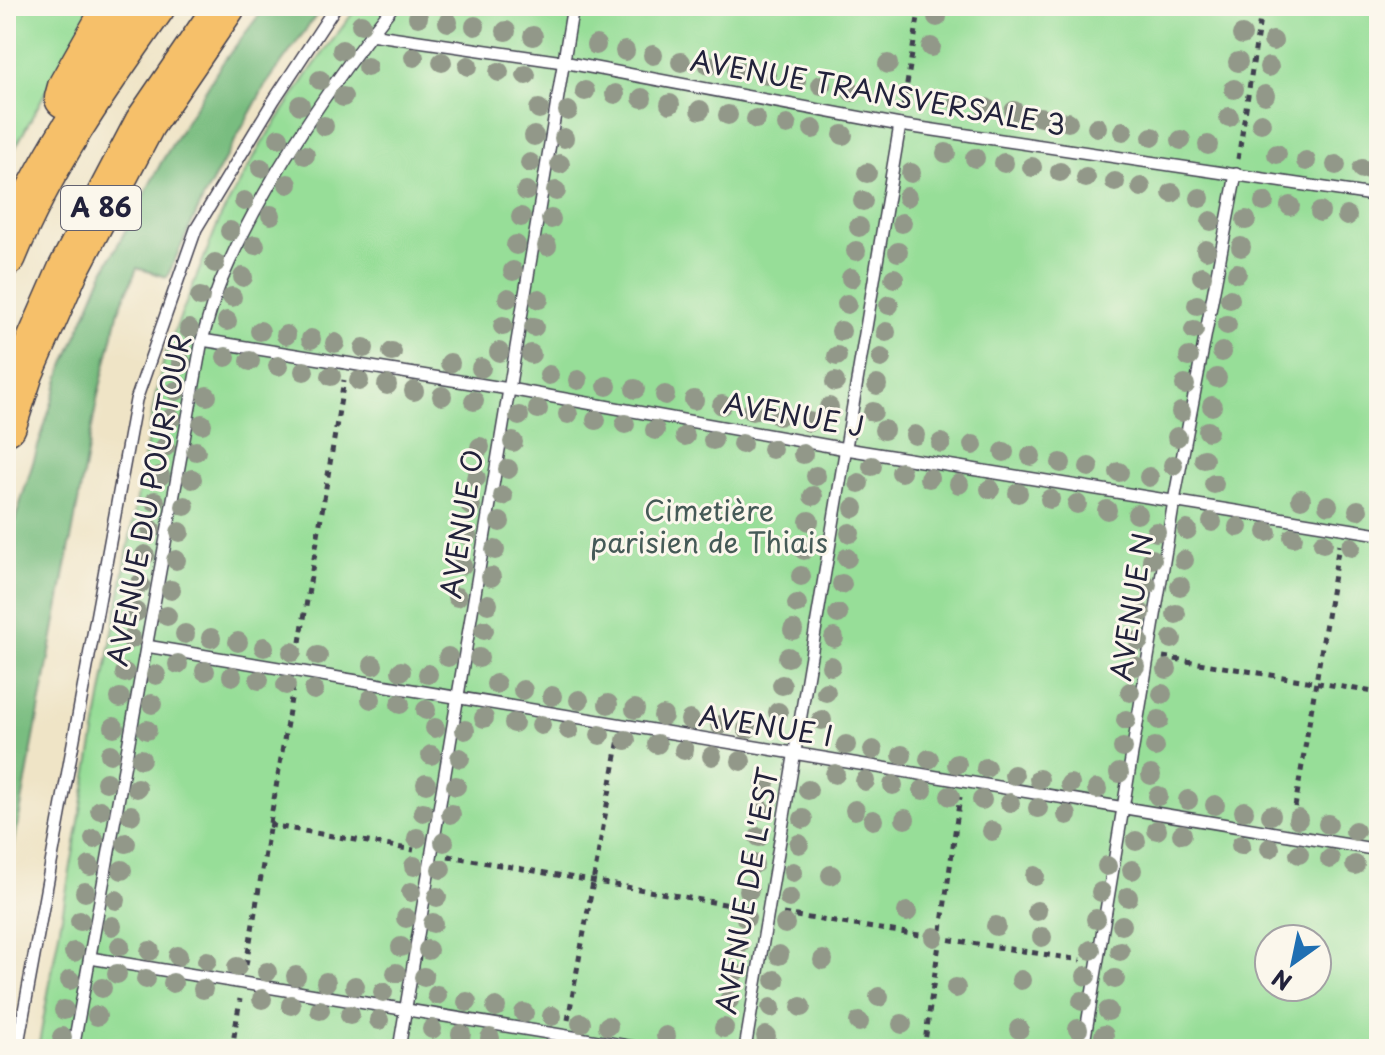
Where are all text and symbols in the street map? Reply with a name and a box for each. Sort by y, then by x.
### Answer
street label: AVENUE TRANSVERSALE 3 [687,37,1069,146]
road number: A 86 [61,186,141,230]
street label: AVENUE DU POURTOUR [94,330,201,669]
street label: AVENUE J [721,380,868,447]
street label: AVENUE O [428,446,493,601]
park label: Cimetière parisien de Thiais [590,488,828,563]
street label: AVENUE N [1098,530,1163,684]
street label: AVENUE I [696,693,837,756]
street label: AVENUE DE L'EST [703,763,789,1017]
north arrow [1253,923,1333,1003]
text: N [1265,962,1298,1000]

